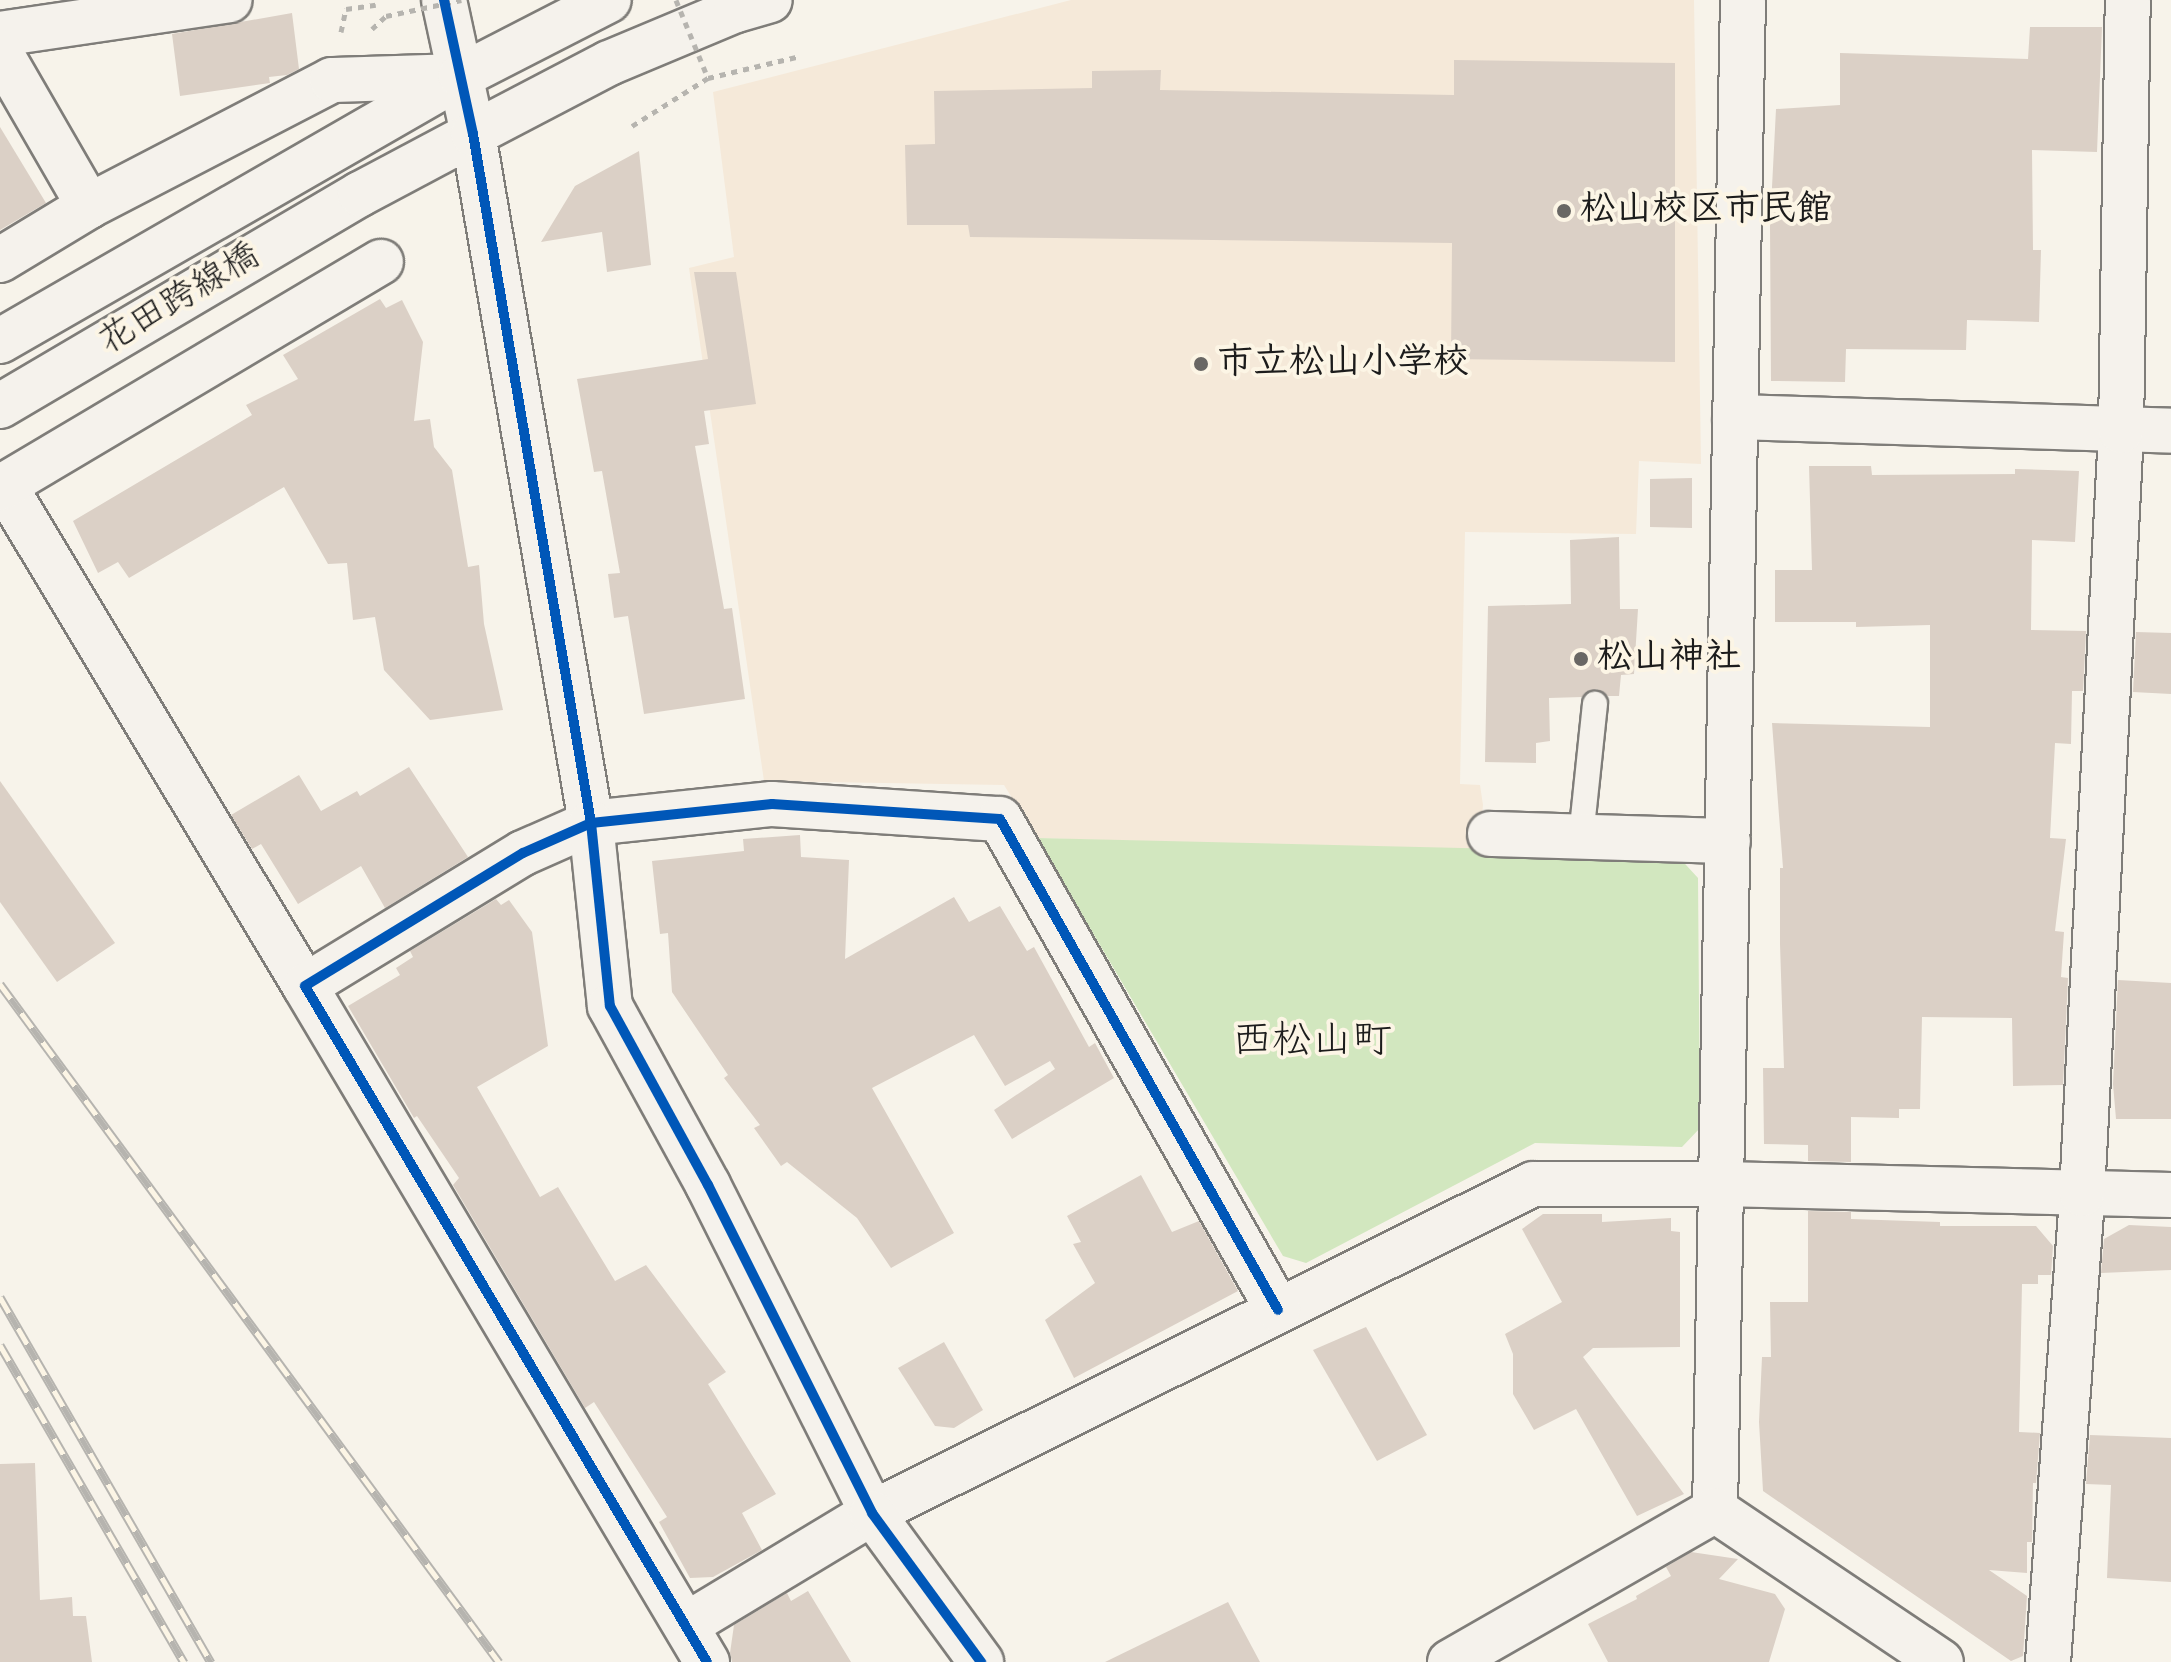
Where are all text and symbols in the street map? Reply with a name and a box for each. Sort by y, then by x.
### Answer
place label: 松山校区市民館 [1580,189,1832,233]
marker: 松山校区市民館 [1555,202,1573,220]
street label: 花田跨線橋 [92,235,268,365]
place label: 市立松山小学校 [1217,342,1469,386]
marker: 市立松山小学校 [1192,355,1210,373]
place label: 松山神社 [1597,637,1741,681]
marker: 松山神社 [1572,650,1590,668]
district label: 西松山町 [1232,1019,1392,1067]

